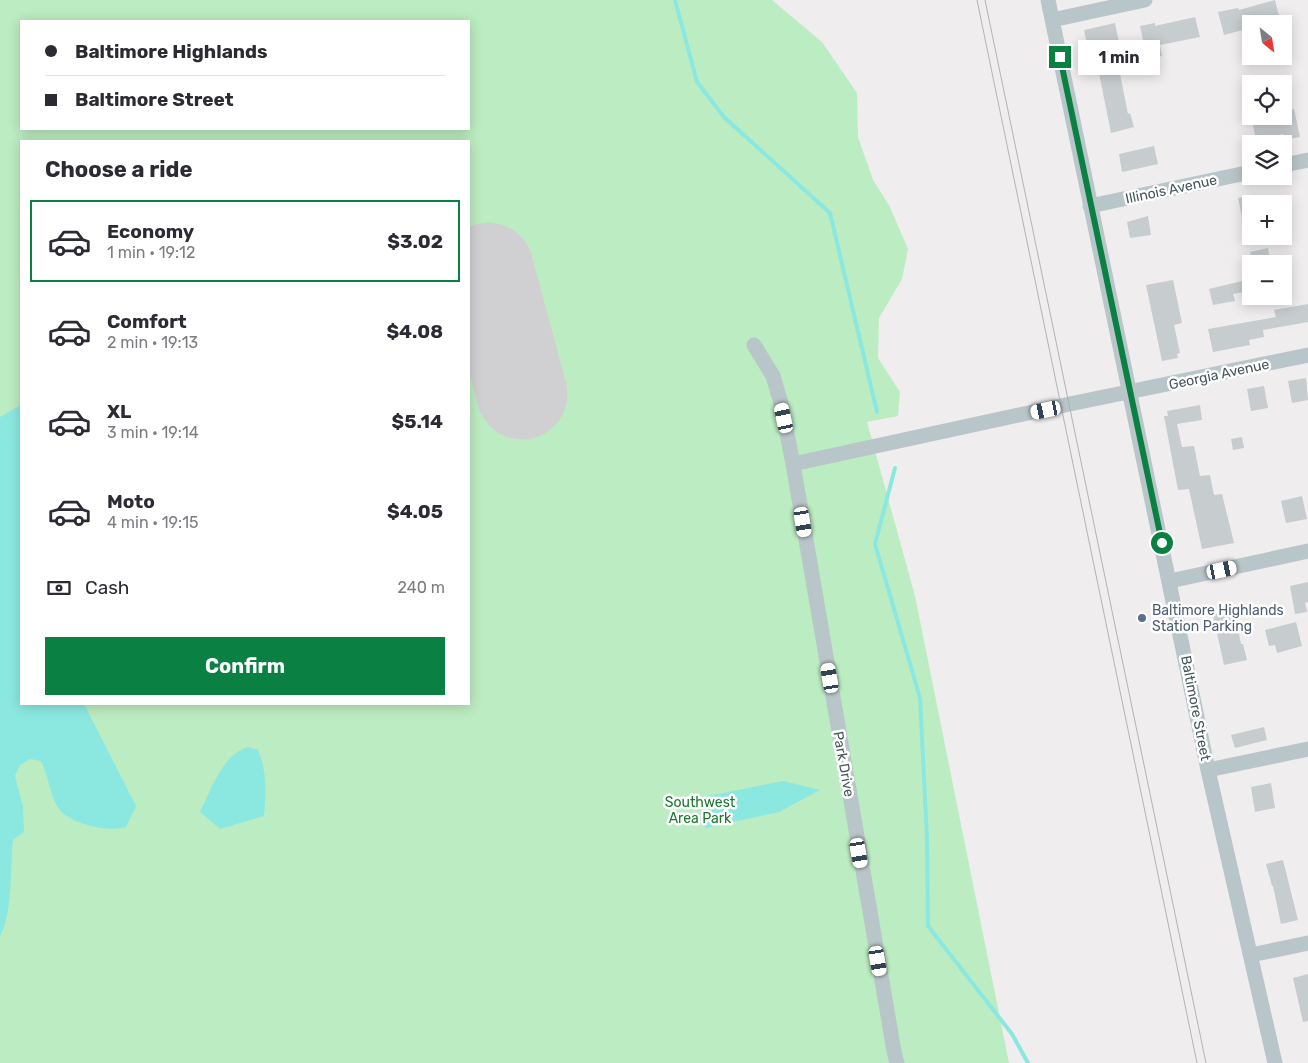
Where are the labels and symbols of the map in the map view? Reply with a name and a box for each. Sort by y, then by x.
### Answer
north arrow [1242,15,1292,65]
callout: 1 min [1078,40,1160,74]
route end [1049,46,1071,68]
street label: Illinois Avenue [1124,171,1219,207]
street label: Georgia Avenue [1167,356,1271,393]
car [1029,400,1062,420]
car [773,402,794,434]
car [793,506,812,538]
route start [1151,532,1173,554]
car [1205,560,1238,580]
place label: Baltimore Highlands Station Parking [1152,602,1284,635]
marker: Baltimore Highlands Station Parking [1136,612,1148,624]
street label: Baltimore Street [1177,654,1214,763]
car [820,662,839,694]
street label: Park Drive [829,730,858,798]
park label: Southwest Area Park [665,794,736,827]
car [849,837,868,869]
car [868,945,887,977]

